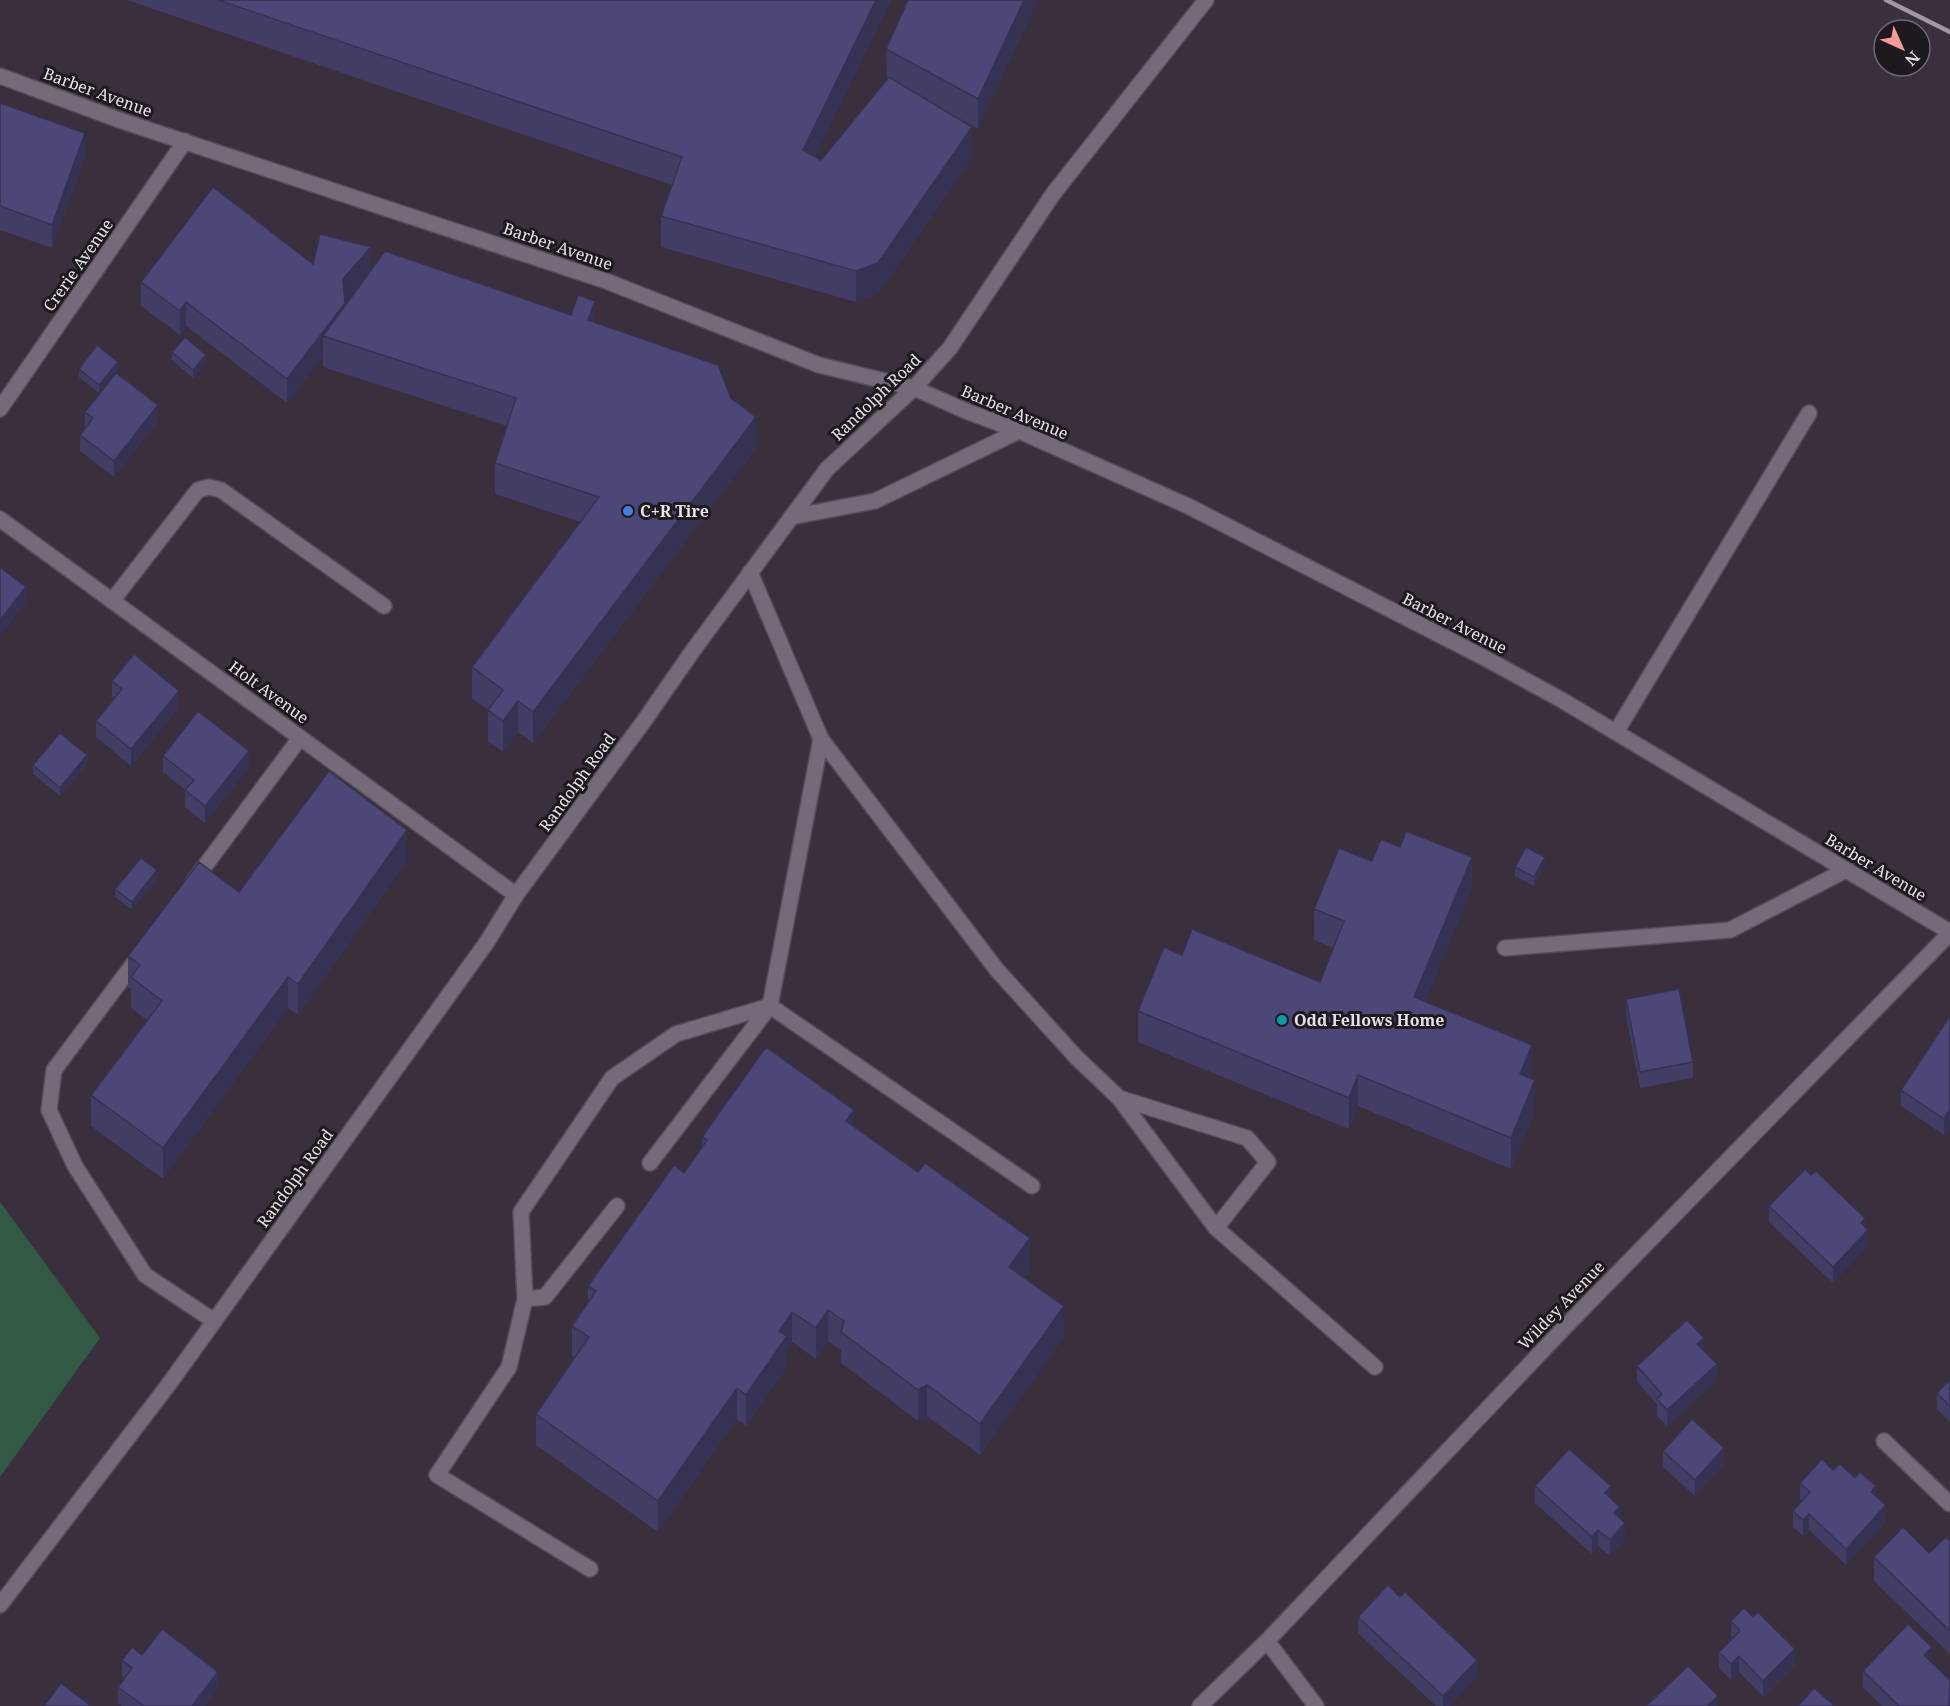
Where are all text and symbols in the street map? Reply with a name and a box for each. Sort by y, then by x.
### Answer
north arrow [1872,18,1932,78]
text: N [1900,46,1925,71]
street label: Barber Avenue [41,62,155,122]
street label: Crerie Avenue [38,214,118,316]
street label: Barber Avenue [500,217,616,275]
street label: Randolph Road [826,348,926,445]
street label: Barber Avenue [958,380,1072,444]
place label: C+R Tire [640,500,709,522]
marker: C+R Tire [621,504,635,518]
street label: Barber Avenue [1399,587,1511,659]
street label: Holt Avenue [225,656,313,728]
street label: Randolph Road [534,728,620,836]
street label: Barber Avenue [1821,828,1931,906]
place label: Odd Fellows Home [1294,1009,1444,1031]
marker: Odd Fellows Home [1275,1013,1289,1027]
street label: Randolph Road [252,1124,338,1232]
street label: Wildey Avenue [1513,1256,1609,1354]

